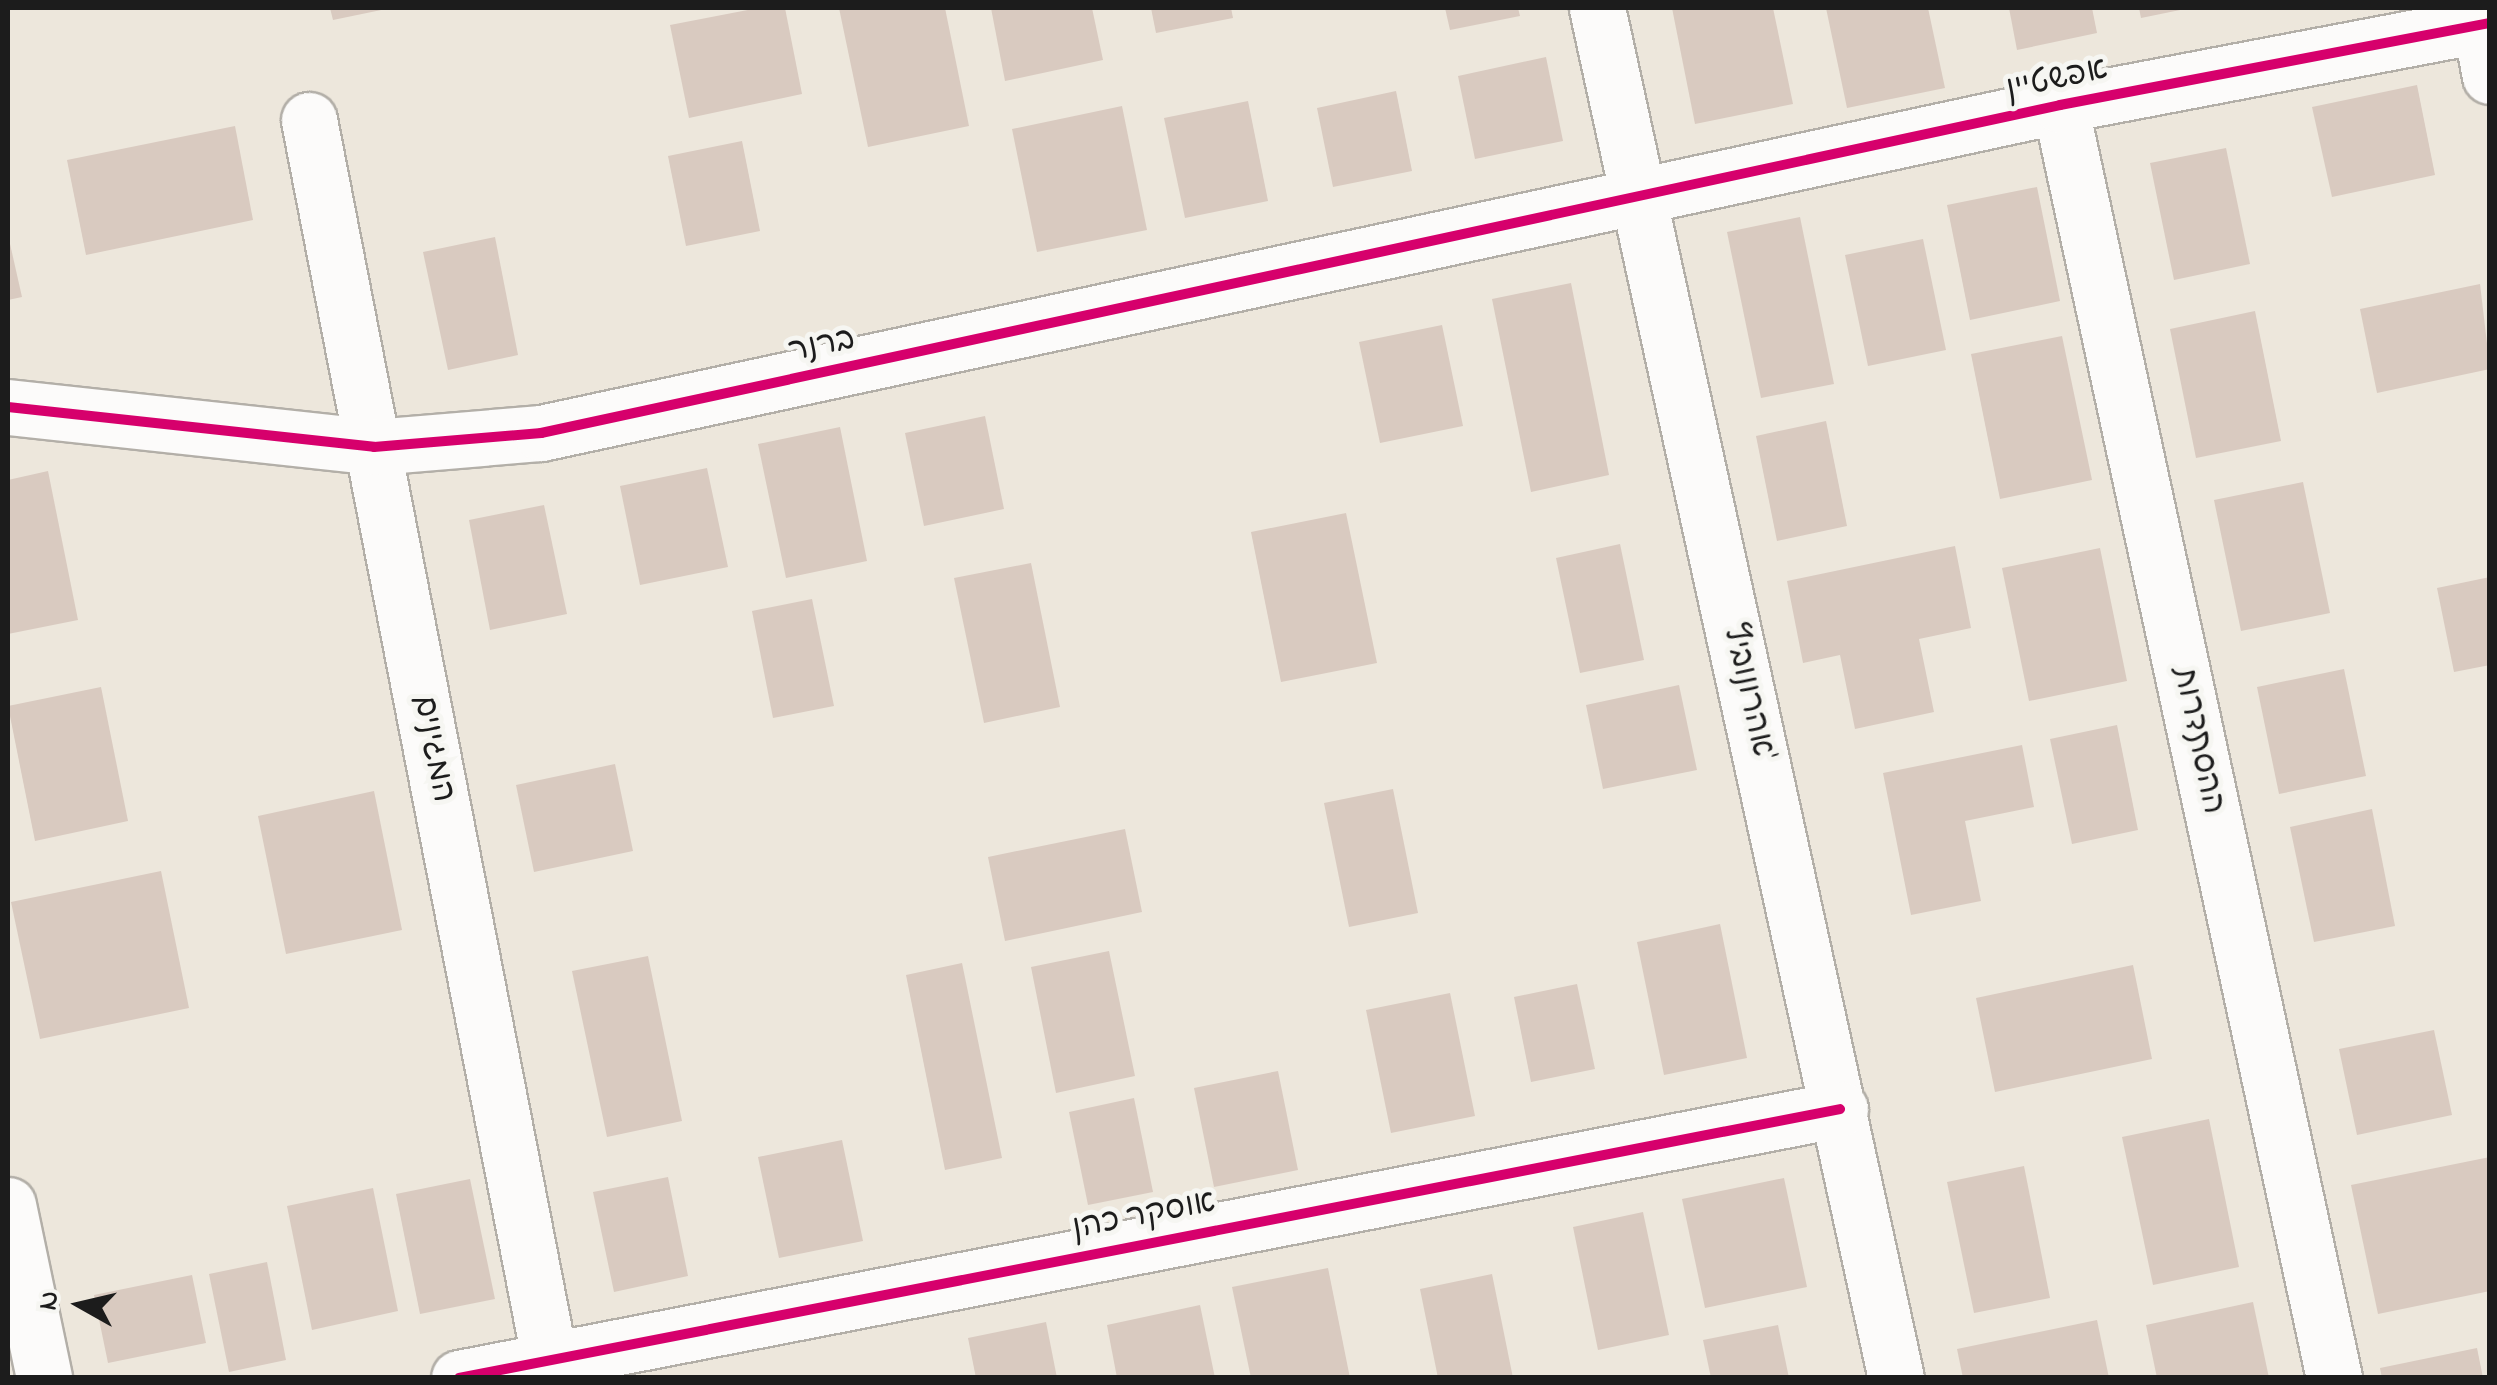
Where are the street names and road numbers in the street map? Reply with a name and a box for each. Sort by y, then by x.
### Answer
street label: אפשטיין [2003,51,2111,111]
street label: ברנר [785,321,859,373]
street label: אהרונוביץ' [1713,620,1781,764]
street label: ההסתדרות [2163,664,2231,818]
street label: המגינים [403,692,461,806]
street label: אוסקר כהן [1069,1184,1219,1250]

